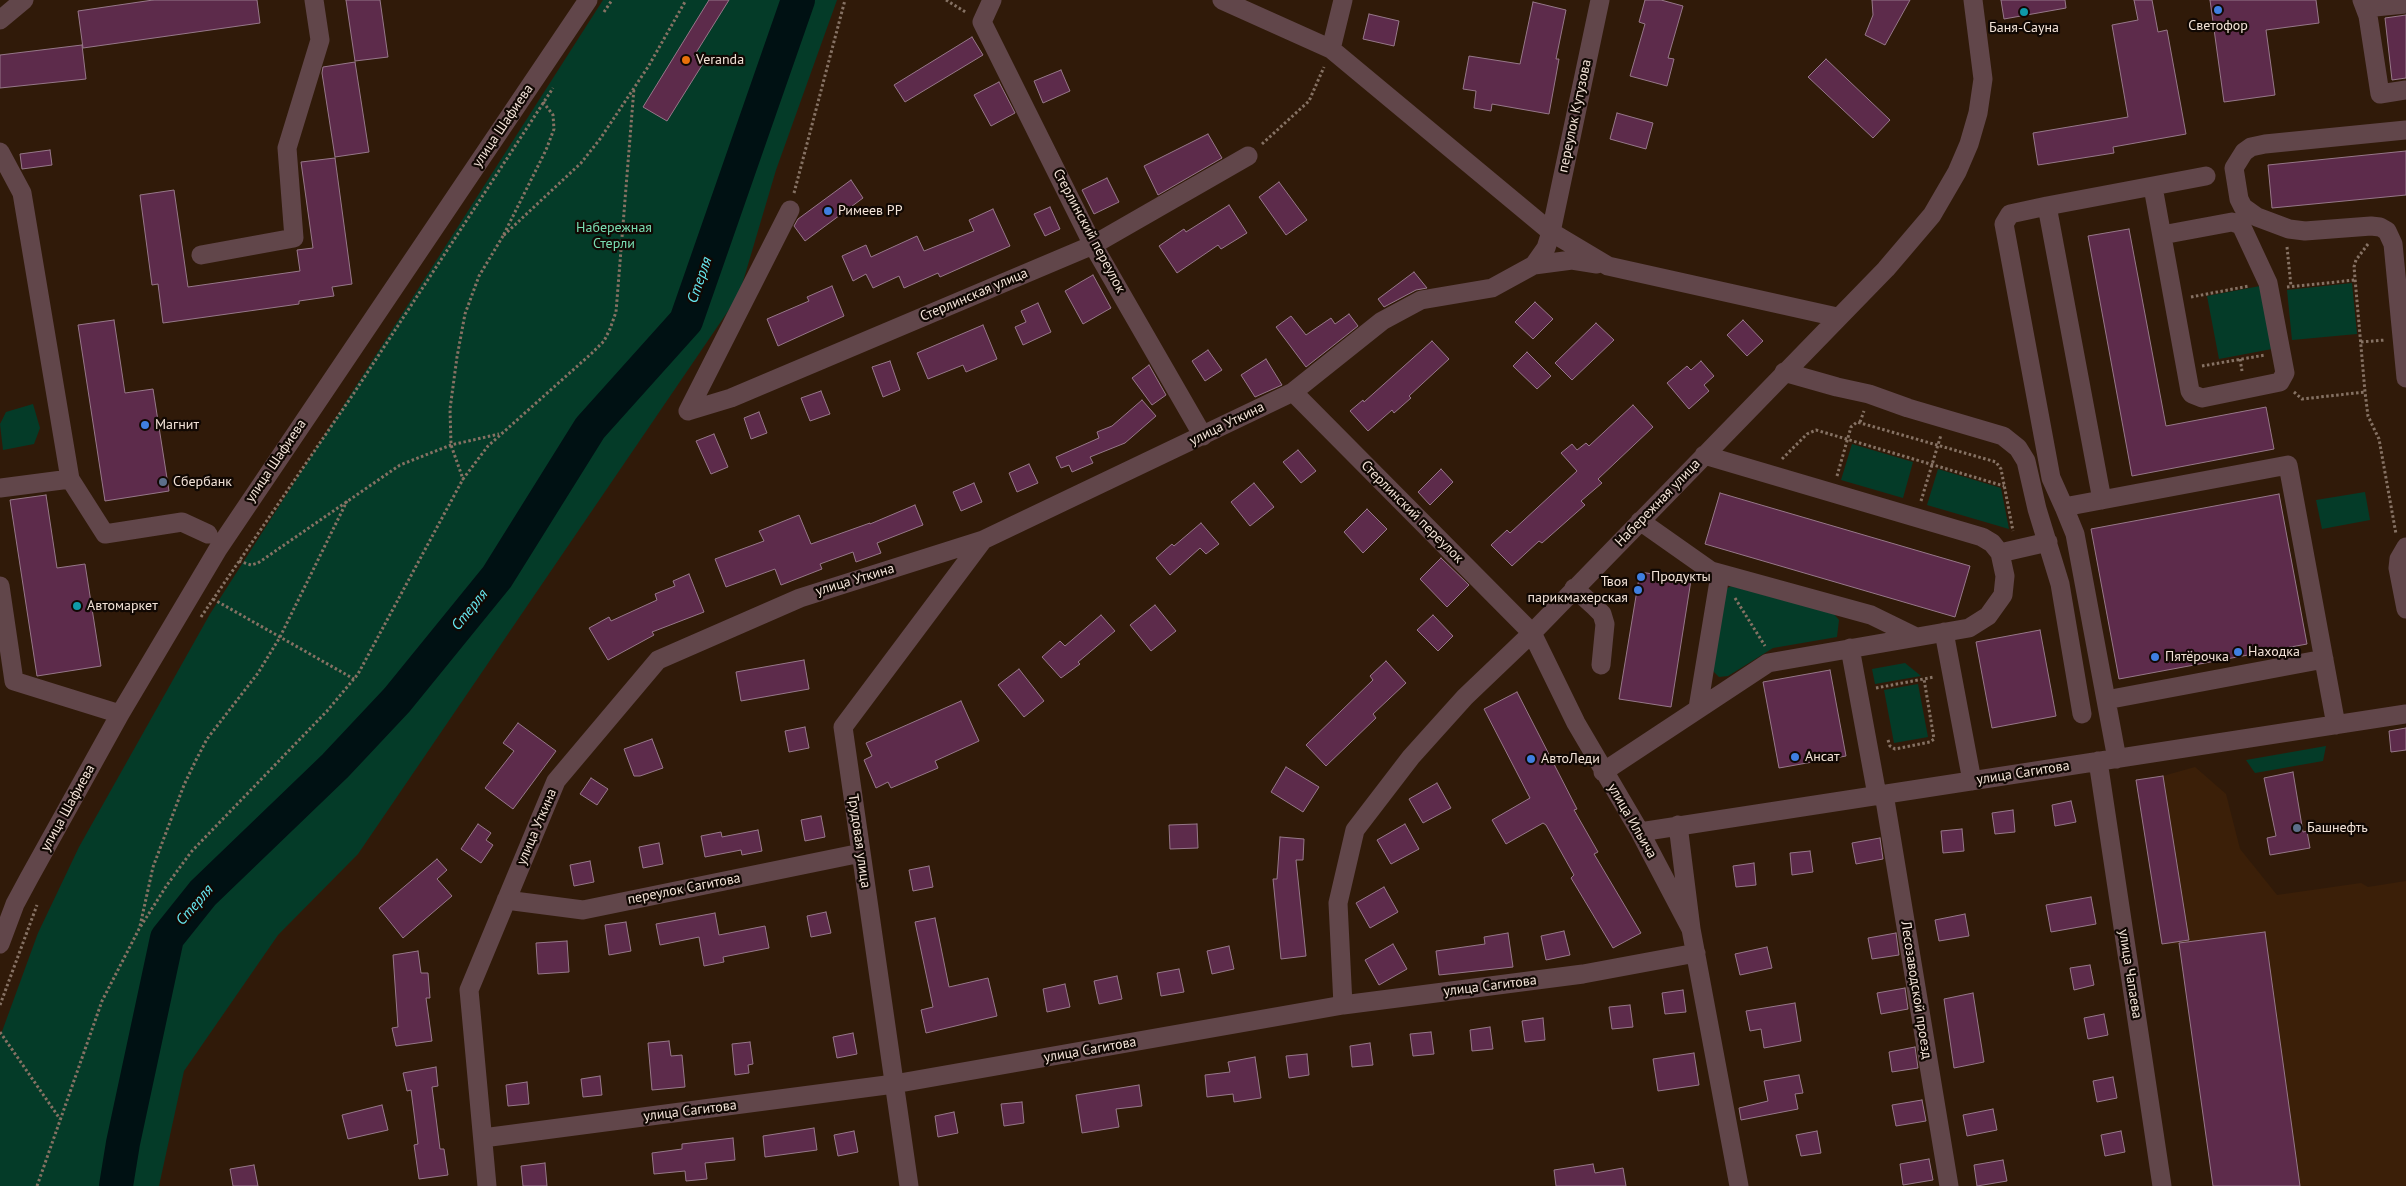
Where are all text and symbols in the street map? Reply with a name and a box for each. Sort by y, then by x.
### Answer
marker: Светофор [2212,4,2224,16]
marker: Баня-Сауна [2018,6,2030,18]
place label: Светофор [2188,18,2248,34]
place label: Баня-Сауна [1989,20,2059,36]
place label: Veranda [696,52,744,68]
marker: Veranda [680,54,692,66]
street label: переулок Кутузова [1555,58,1595,174]
street label: улица Шафиева [469,81,537,171]
street label: Стерлинский переулок [1049,166,1129,296]
place label: Римеев РР [838,203,902,219]
marker: Римеев РР [822,205,834,217]
park label: Набережная Стерли [576,220,652,252]
water label: Стерля [684,254,716,306]
street label: Стерлинская улица [918,265,1030,325]
street label: улица Уткина [1187,399,1267,449]
street label: улица Шафиева [242,416,310,506]
place label: Магнит [155,417,199,433]
marker: Магнит [139,419,151,431]
street label: Набережная улица [1612,456,1704,550]
street label: Стерлинский переулок [1357,457,1467,567]
place label: Сбербанк [173,474,232,490]
marker: Сбербанк [157,476,169,488]
street label: улица Уткина [814,560,896,600]
place label: Продукты [1651,569,1711,585]
marker: Продукты [1635,571,1647,583]
place label: Твоя парикмахерская [1527,574,1628,606]
marker: Твоя парикмахерская [1632,584,1644,596]
water label: Стерля [448,586,492,634]
place label: Автомаркет [87,598,158,614]
marker: Автомаркет [71,600,83,612]
place label: Находка [2248,644,2300,660]
marker: Находка [2232,646,2244,658]
place label: Пятёрочка [2165,649,2229,665]
marker: Пятёрочка [2149,651,2161,663]
place label: Ансат [1805,749,1840,765]
place label: АвтоЛеди [1541,751,1600,767]
marker: Ансат [1789,751,1801,763]
marker: АвтоЛеди [1525,753,1537,765]
street label: улица Сагитова [1975,757,2071,789]
street label: улица Шафиева [37,762,99,854]
street label: улица Ильича [1604,780,1660,862]
street label: улица Уткина [513,786,561,868]
street label: Трудовая улица [844,793,874,889]
place label: Башнефть [2307,820,2368,836]
marker: Башнефть [2291,822,2303,834]
street label: переулок Сагитова [626,870,742,908]
water label: Стерля [173,881,217,929]
street label: Лесозаводской проезд [1897,920,1935,1060]
street label: улица Чапаева [2115,928,2145,1020]
street label: улица Сагитова [1442,972,1538,1000]
street label: улица Сагитова [1042,1034,1138,1066]
street label: улица Сагитова [642,1097,738,1125]

